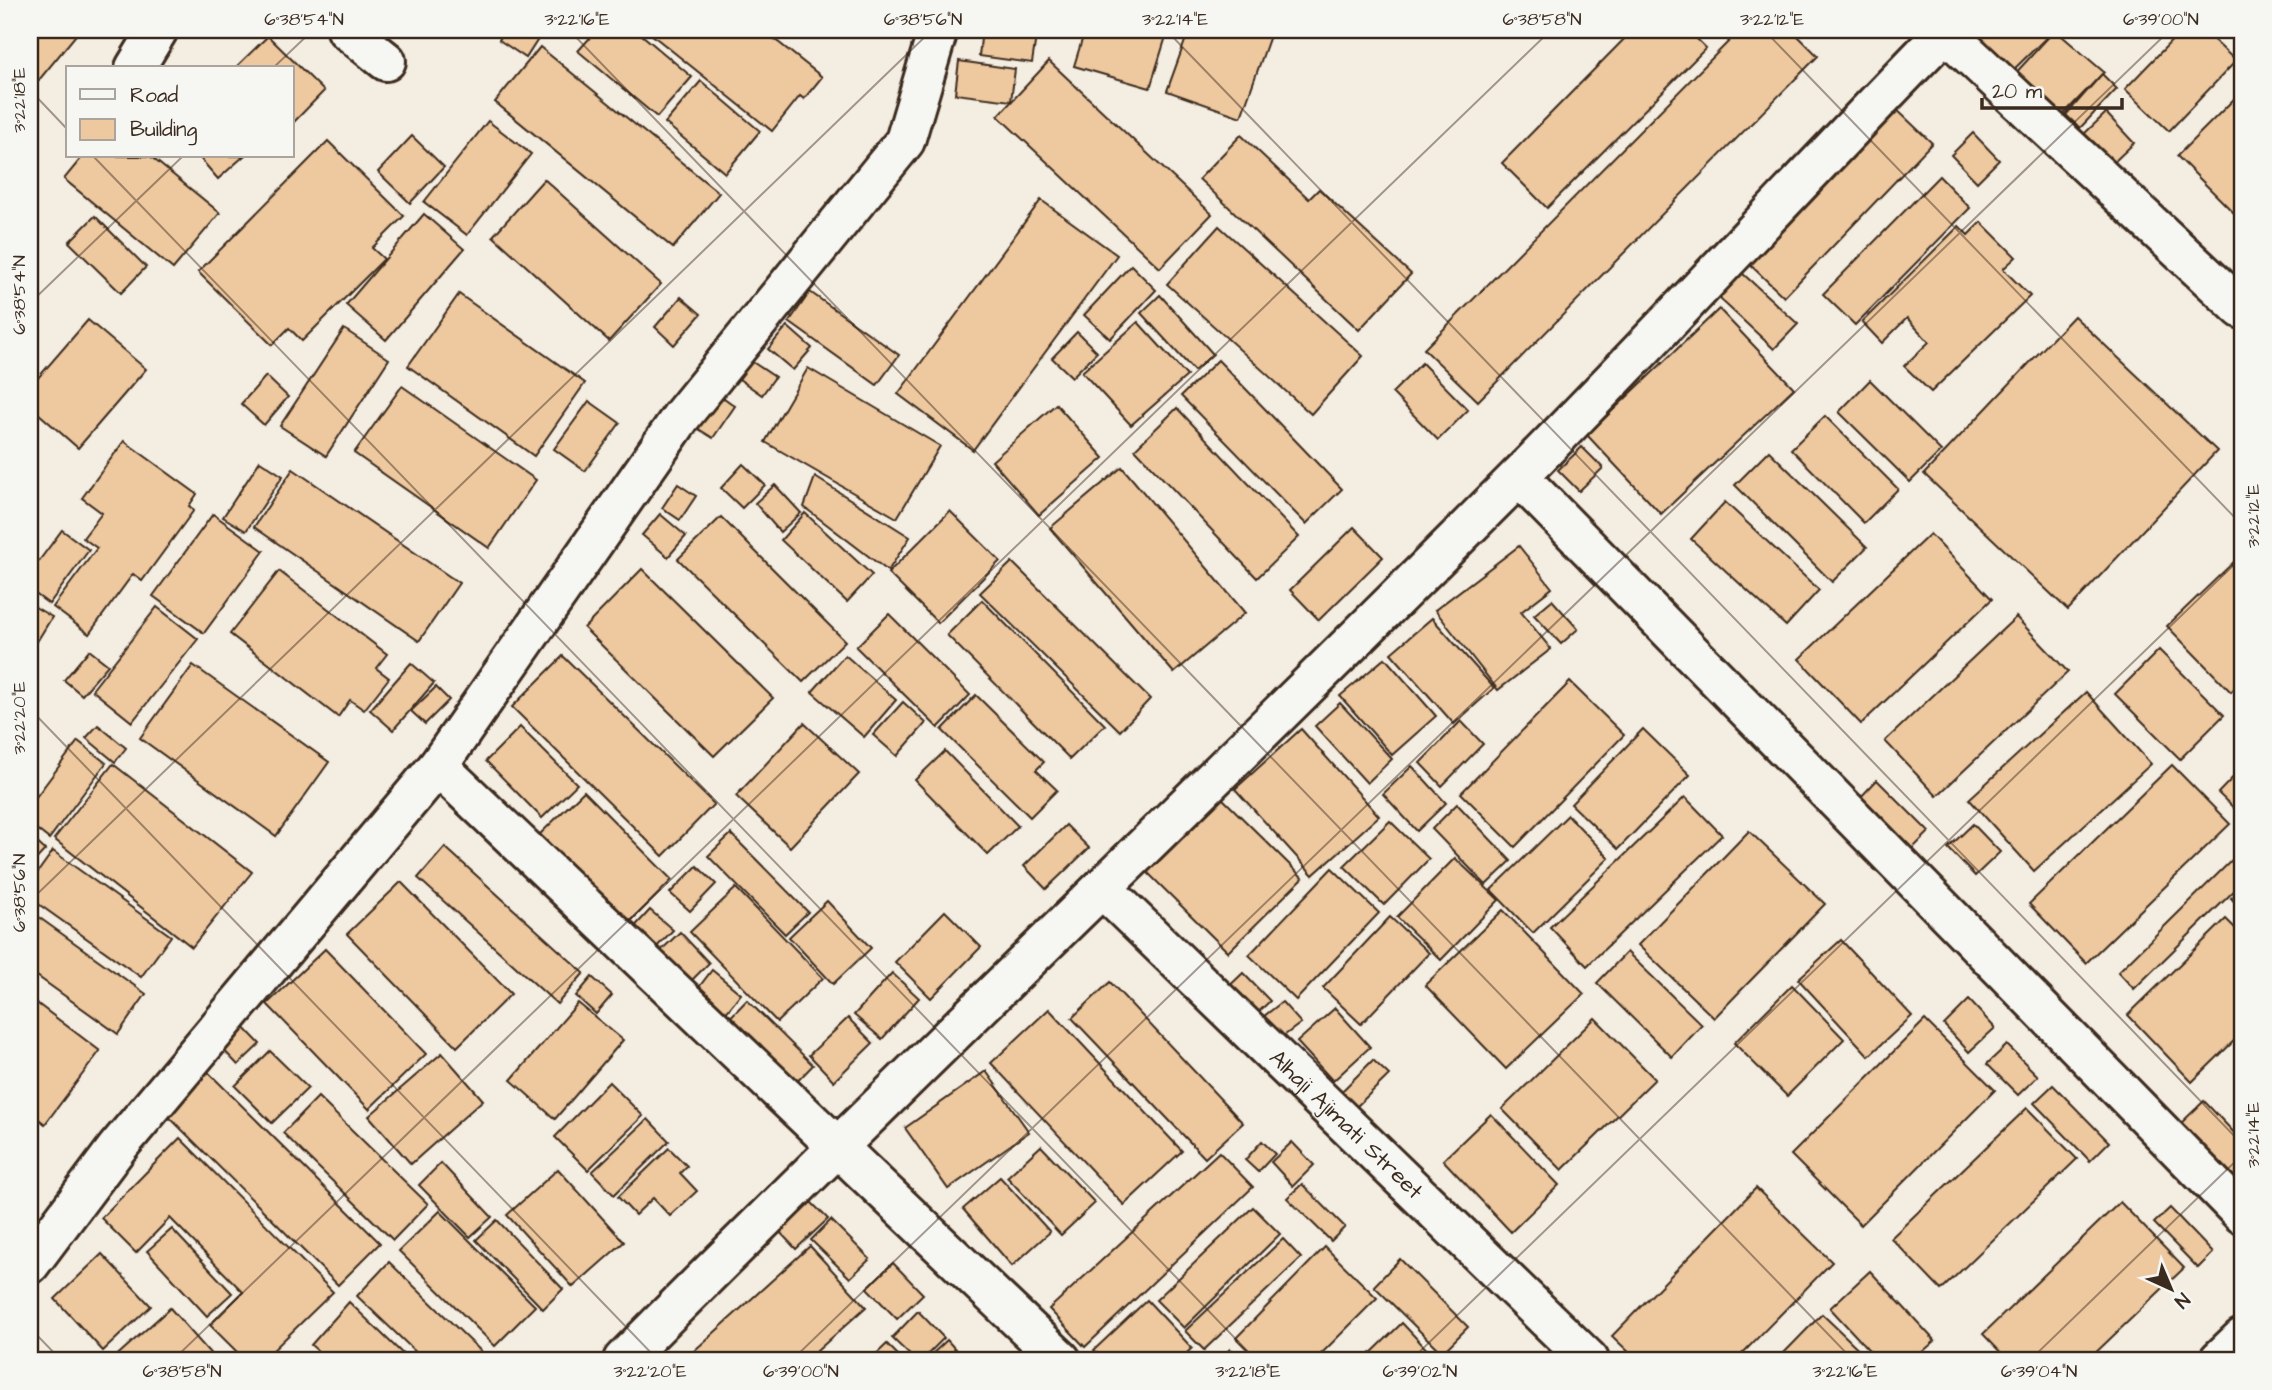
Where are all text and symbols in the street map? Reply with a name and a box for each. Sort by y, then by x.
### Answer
text: 6°38'54"N [264,7,344,32]
text: 3°22'16"E [544,7,610,32]
text: 6°38'56"N [884,7,962,32]
text: 3°22'14"E [1142,7,1208,32]
text: 6°38'58"N [1503,7,1581,32]
text: 3°22'12"E [1740,7,1804,32]
text: 6°39'00"N [2123,7,2199,32]
legend [66,66,294,158]
scale bar [1982,66,2122,110]
text: 3°22'18"E [7,67,32,133]
text: 20 m [1992,77,2043,106]
text: Road [130,81,178,110]
text: Building [130,115,198,146]
text: 6°38'54"N [7,255,32,335]
text: 3°22'12"E [2241,484,2266,548]
text: 3°22'20"E [7,681,32,755]
text: 6°38'56"N [7,854,32,932]
street label: Alhaji Ajimati Street [1262,1042,1431,1207]
text: 3°22'14"E [2241,1102,2266,1168]
north arrow [2136,1254,2206,1324]
text: N [2168,1286,2195,1314]
text: 6°38'58"N [143,1359,221,1384]
text: 3°22'20"E [613,1359,687,1384]
text: 6°39'00"N [763,1359,839,1384]
text: 3°22'18"E [1215,1359,1281,1384]
text: 6°39'02"N [1383,1359,1457,1384]
text: 3°22'16"E [1812,1359,1878,1384]
text: 6°39'04"N [2001,1359,2077,1384]

